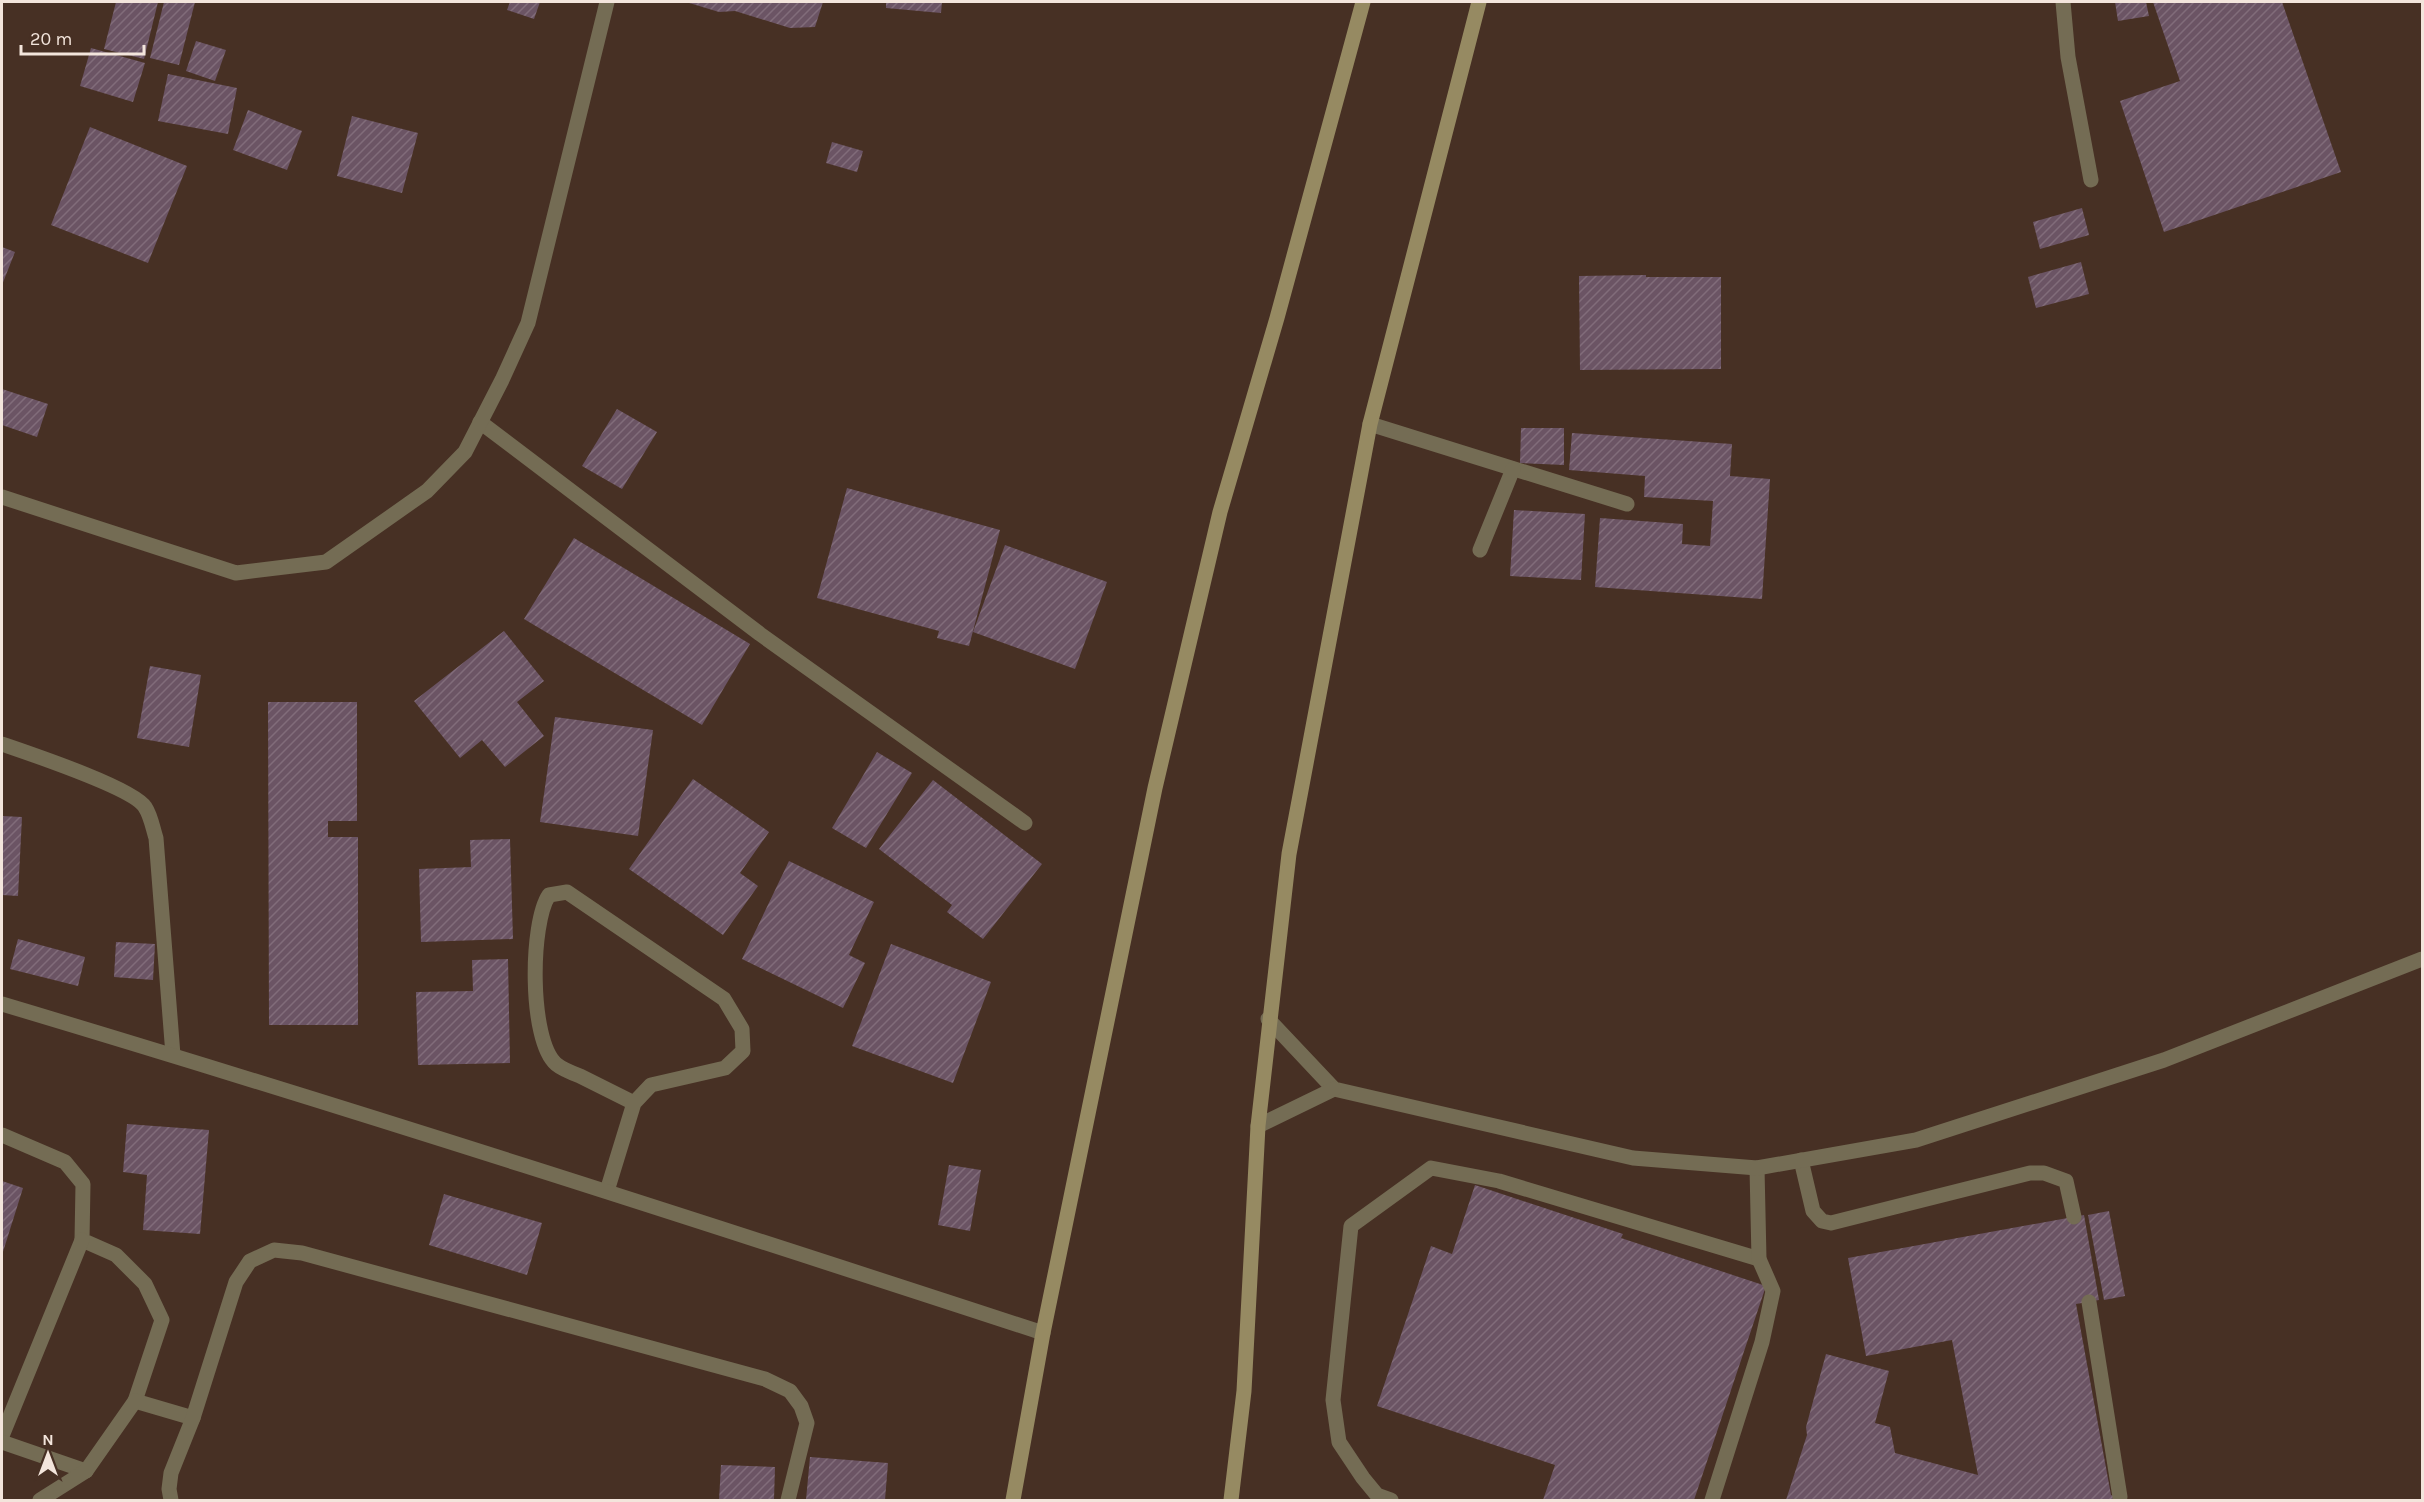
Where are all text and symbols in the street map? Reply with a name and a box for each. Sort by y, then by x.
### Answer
scale bar [21,18,144,56]
text: 20 m [30,28,72,50]
north arrow [18,1424,78,1484]
text: N [42,1430,54,1449]

